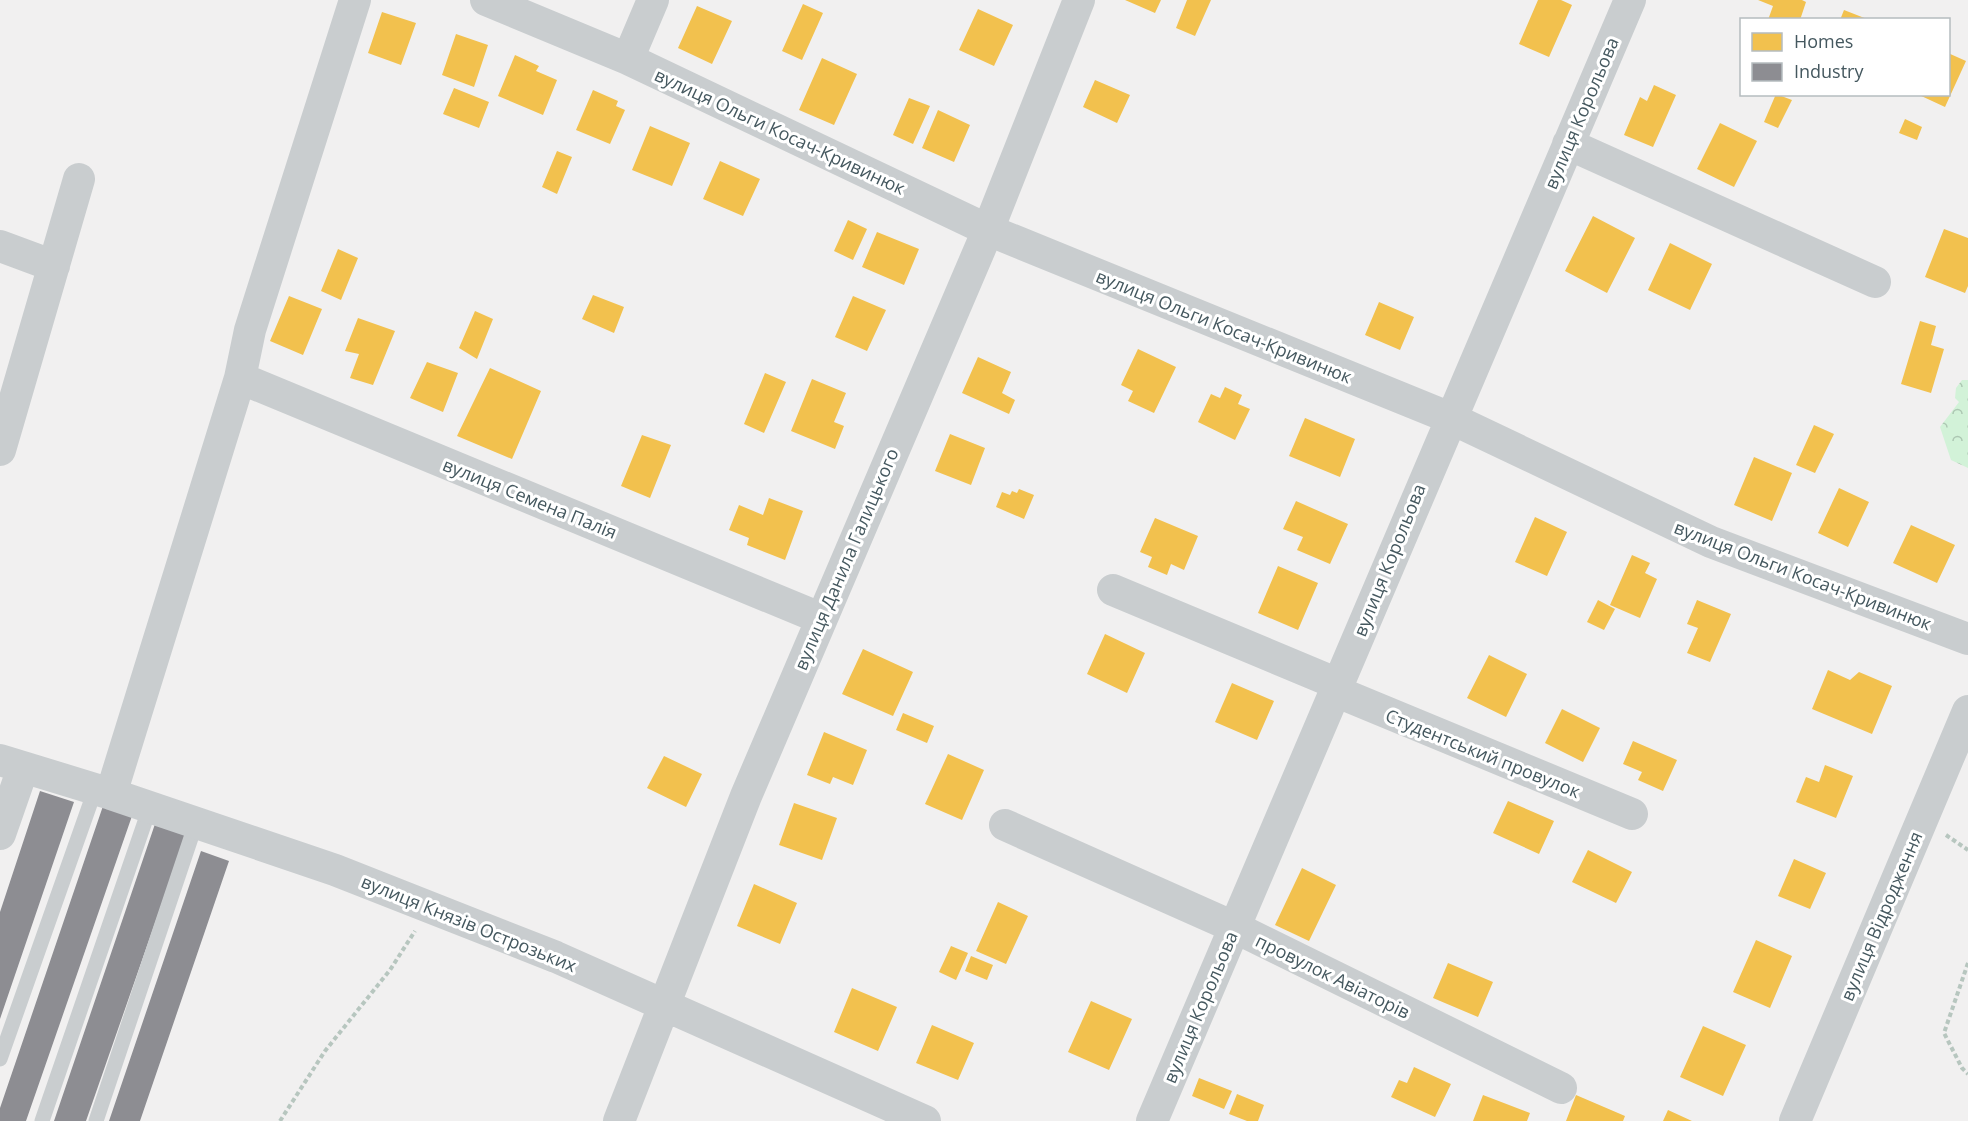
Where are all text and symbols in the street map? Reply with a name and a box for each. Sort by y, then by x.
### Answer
legend [1740,18,1950,96]
text: Homes [1794,29,1853,53]
street label: вулиця Корольова [1538,33,1624,193]
text: Industry [1794,59,1864,83]
street label: вулиця Ольги Косач-Кривинюк [651,62,910,200]
street label: вулиця Ольги Косач-Кривинюк [1093,264,1356,389]
street label: вулиця Данила Галицького [788,444,904,674]
street label: вулиця Семена Палія [439,452,621,544]
street label: вулиця Корольова [1347,480,1431,640]
street label: вулиця Ольги Косач-Кривинюк [1671,515,1936,636]
street label: Студентський провулок [1382,703,1585,803]
street label: вулиця Відродження [1834,828,1928,1004]
street label: вулиця Князів Острозьких [358,869,581,977]
street label: вулиця Корольова [1157,927,1243,1087]
street label: провулок Авіаторів [1252,928,1414,1024]

